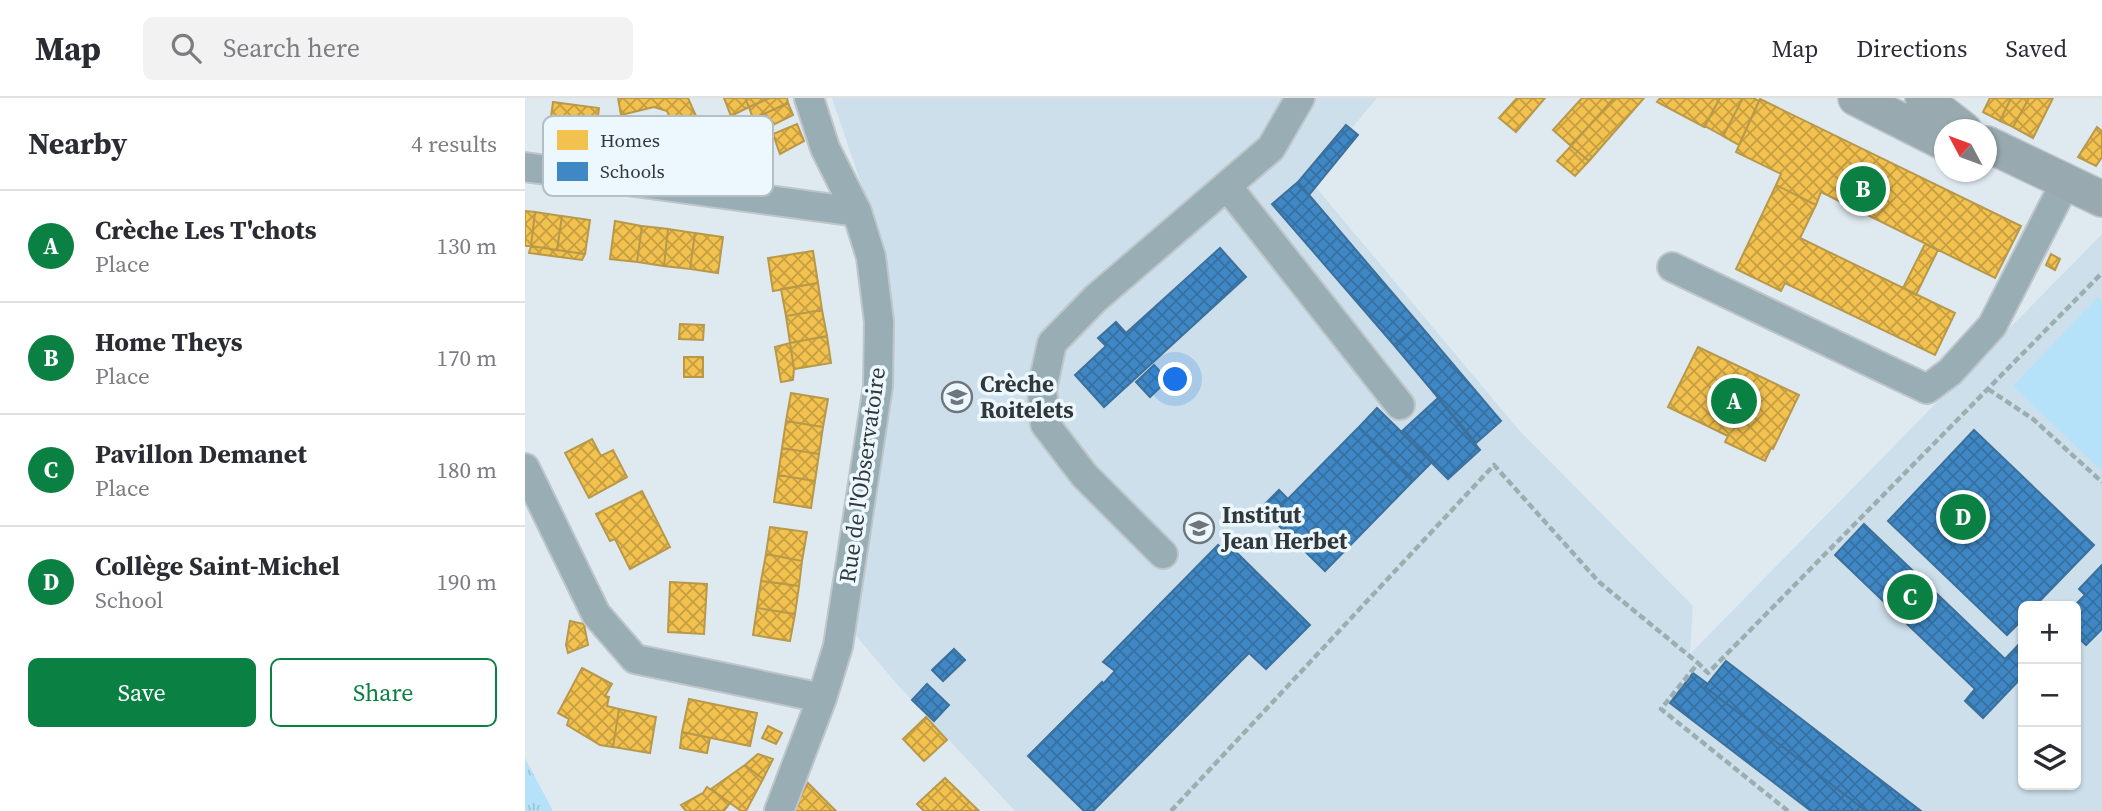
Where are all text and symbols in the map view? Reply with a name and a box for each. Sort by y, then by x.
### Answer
search box [143,17,633,80]
text: Map [35,26,101,71]
icon: search [167,29,205,67]
text: Search here [223,30,360,66]
text: Map [1771,32,1818,65]
text: Directions [1856,32,1967,65]
text: Saved [2005,32,2067,65]
legend [543,116,773,196]
north arrow [1934,119,1997,182]
text: Nearby [28,123,127,164]
text: Homes [600,127,660,153]
text: 4 results [411,128,497,160]
text: Schools [600,158,665,184]
pin: B [1840,163,1886,215]
text: Crèche Les T'chots [95,212,317,248]
text: A [43,230,59,262]
text: 130 m [436,230,497,262]
text: Place [95,248,150,280]
text: Home Theys [95,324,243,360]
text: B [44,342,58,374]
text: 170 m [436,342,497,374]
text: Place [95,360,150,392]
your location [1158,362,1192,396]
street label: Rue de l'Observatoire [831,365,893,585]
place label: Crèche Roitelets [980,368,1074,426]
pin: A [1711,375,1757,427]
school or university icon: Crèche Roitelets [940,380,974,414]
text: Pavillon Demanet [95,436,307,472]
text: C [44,454,58,486]
text: 180 m [436,454,497,486]
text: Place [95,472,150,504]
pin: D [1940,491,1986,543]
place label: Institut Jean Herbet [1220,499,1348,557]
school or university icon: Institut Jean Herbet [1182,511,1216,545]
text: Collège Saint-Michel [95,548,340,584]
text: D [43,566,59,598]
text: 190 m [436,566,497,598]
pin: C [1887,571,1933,623]
text: School [95,584,163,616]
map controls [2018,601,2081,790]
button: + [2018,601,2081,664]
button: Save [28,658,256,727]
button: Share [270,658,497,727]
button: − [2018,664,2081,727]
button: layers [2018,727,2081,790]

